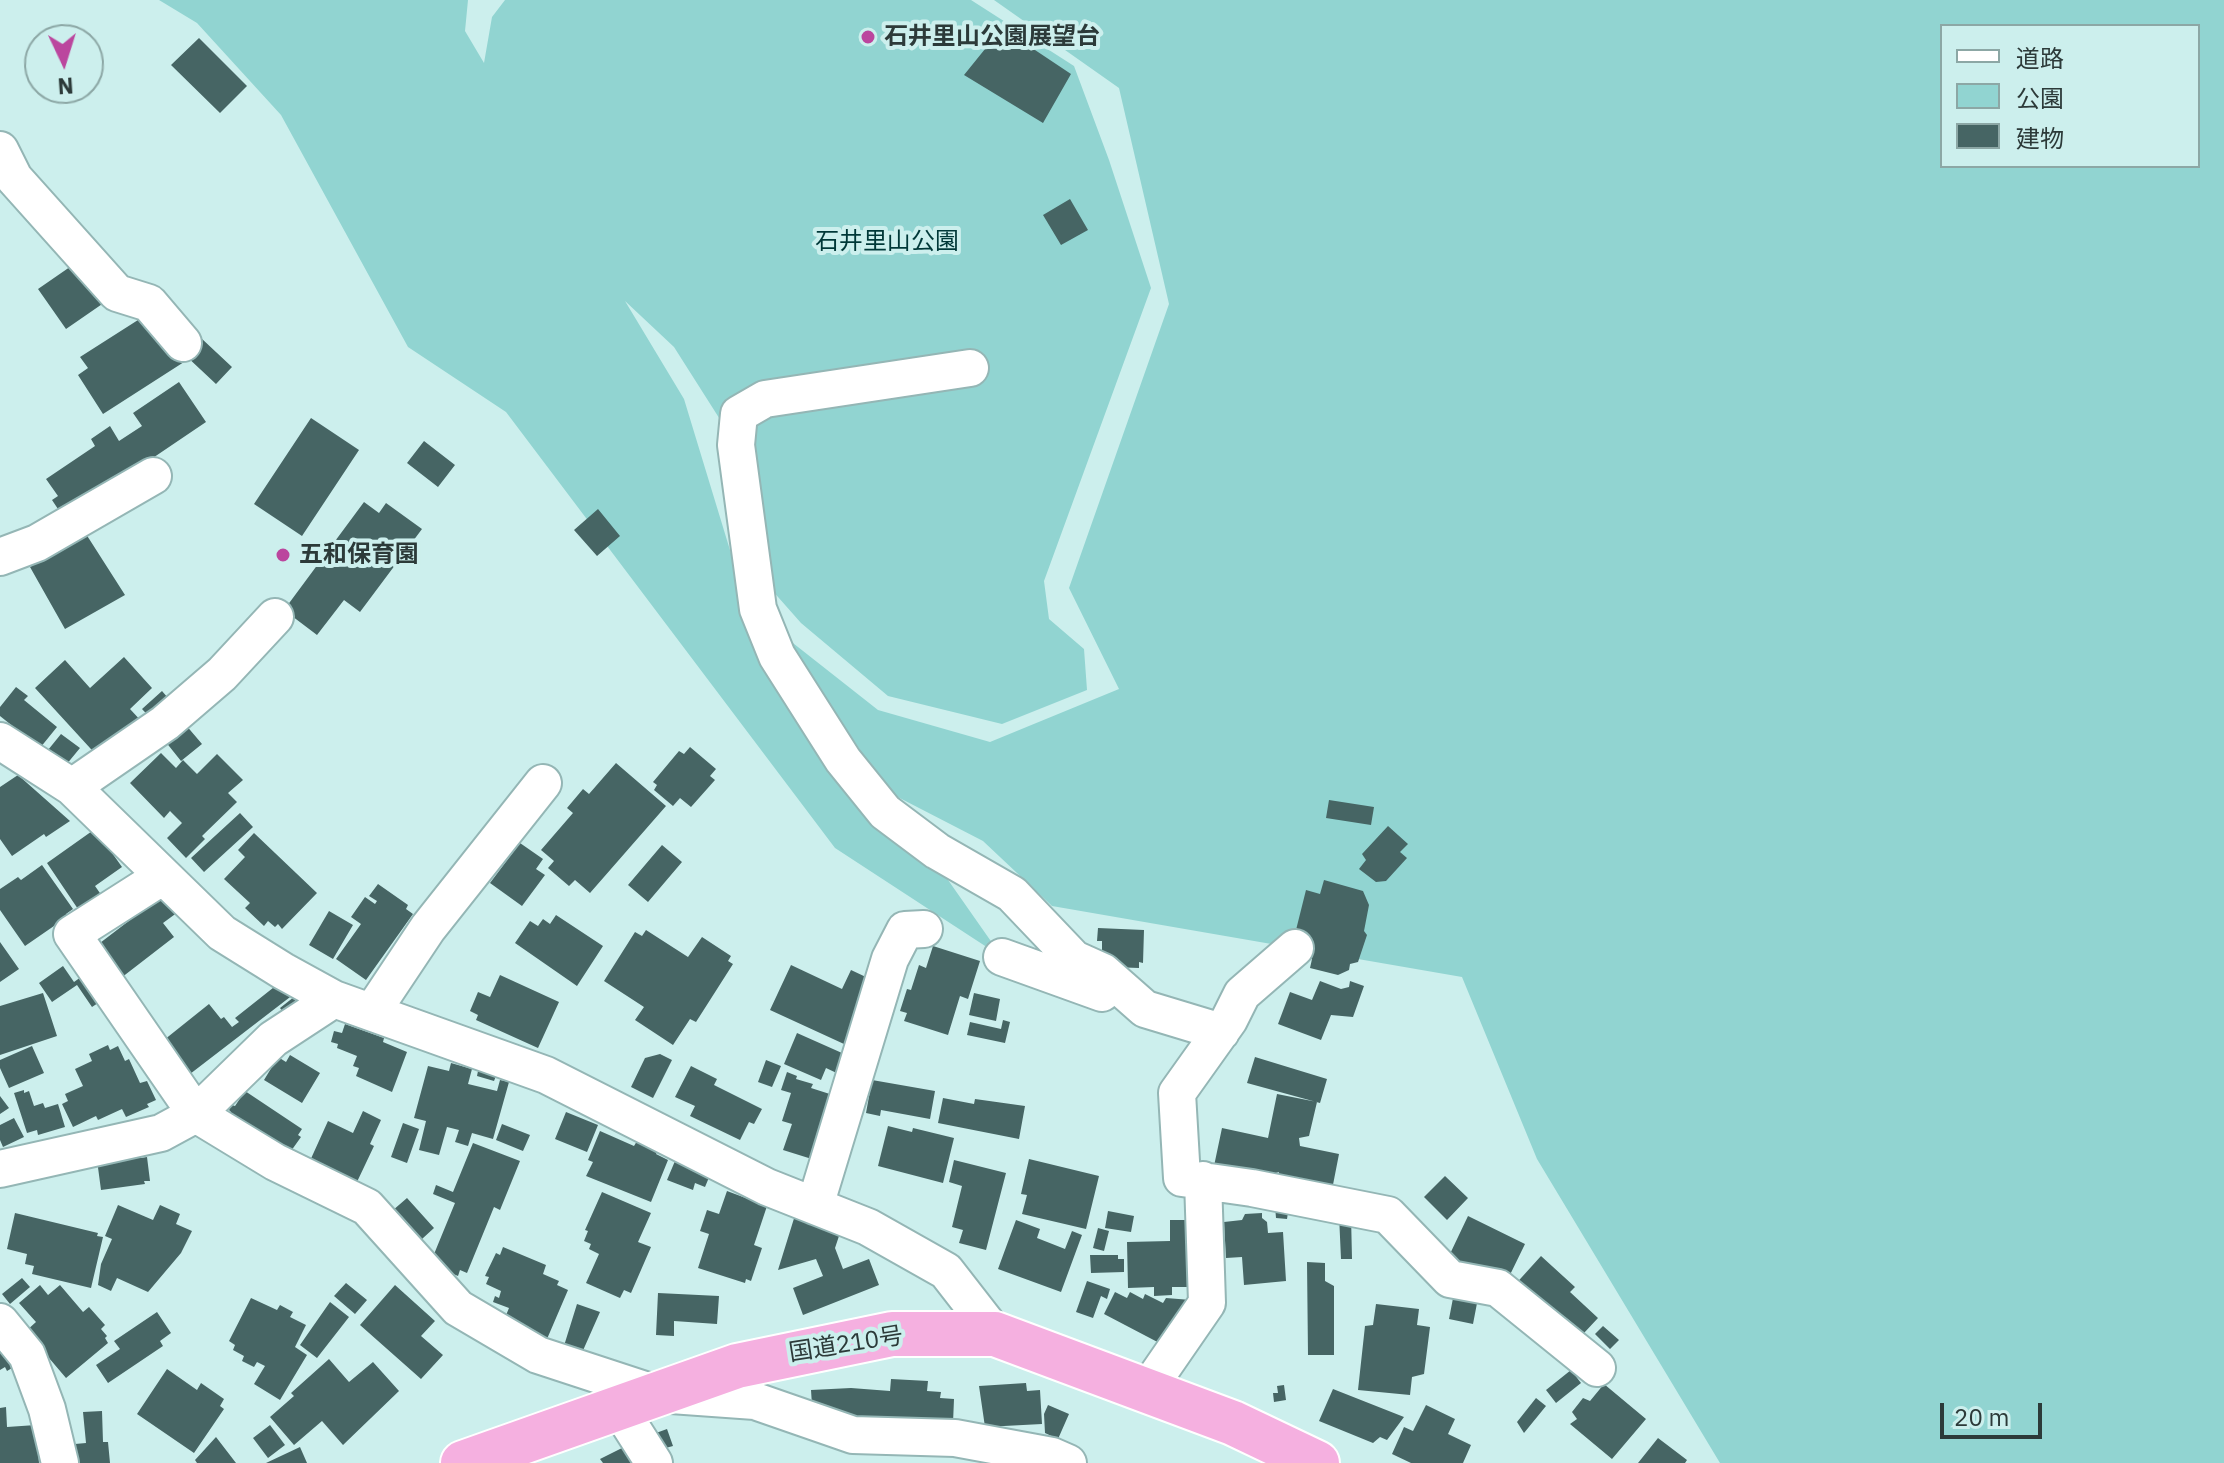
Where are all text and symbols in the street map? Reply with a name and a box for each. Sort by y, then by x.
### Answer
place label: 石井里山公園展望台 [884,23,1100,51]
north arrow [24,24,104,104]
legend [1940,24,2200,168]
marker: 石井里山公園展望台 [859,28,877,46]
text: 道路 [2016,42,2064,74]
text: N [57,71,75,101]
text: 公園 [2016,82,2064,114]
text: 建物 [2016,122,2064,154]
park label: 石井里山公園 [815,228,959,256]
place label: 五和保育園 [299,541,419,569]
marker: 五和保育園 [274,546,292,564]
street label: 国道210号 [787,1322,905,1368]
scale bar [1944,1387,2046,1437]
text: 20 m [1954,1401,2009,1433]

